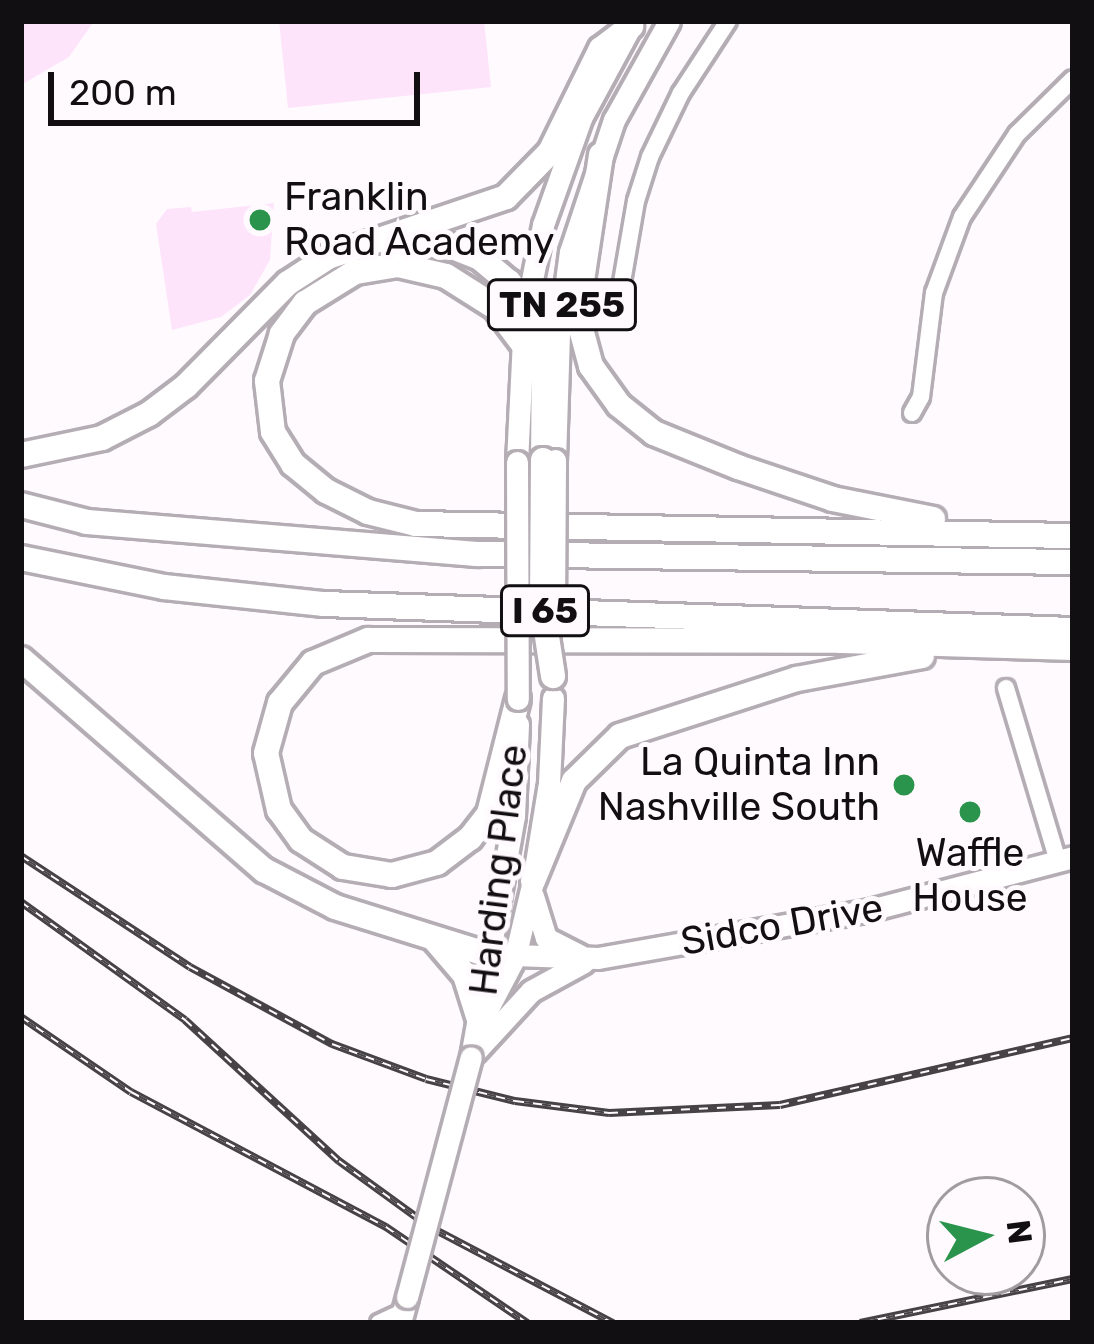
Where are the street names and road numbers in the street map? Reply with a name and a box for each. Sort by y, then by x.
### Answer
road number: TN 255 [484,275,640,335]
road number: I 65 [497,581,593,641]
street label: Harding Place [460,742,538,998]
street label: Sidco Drive [677,884,887,966]

